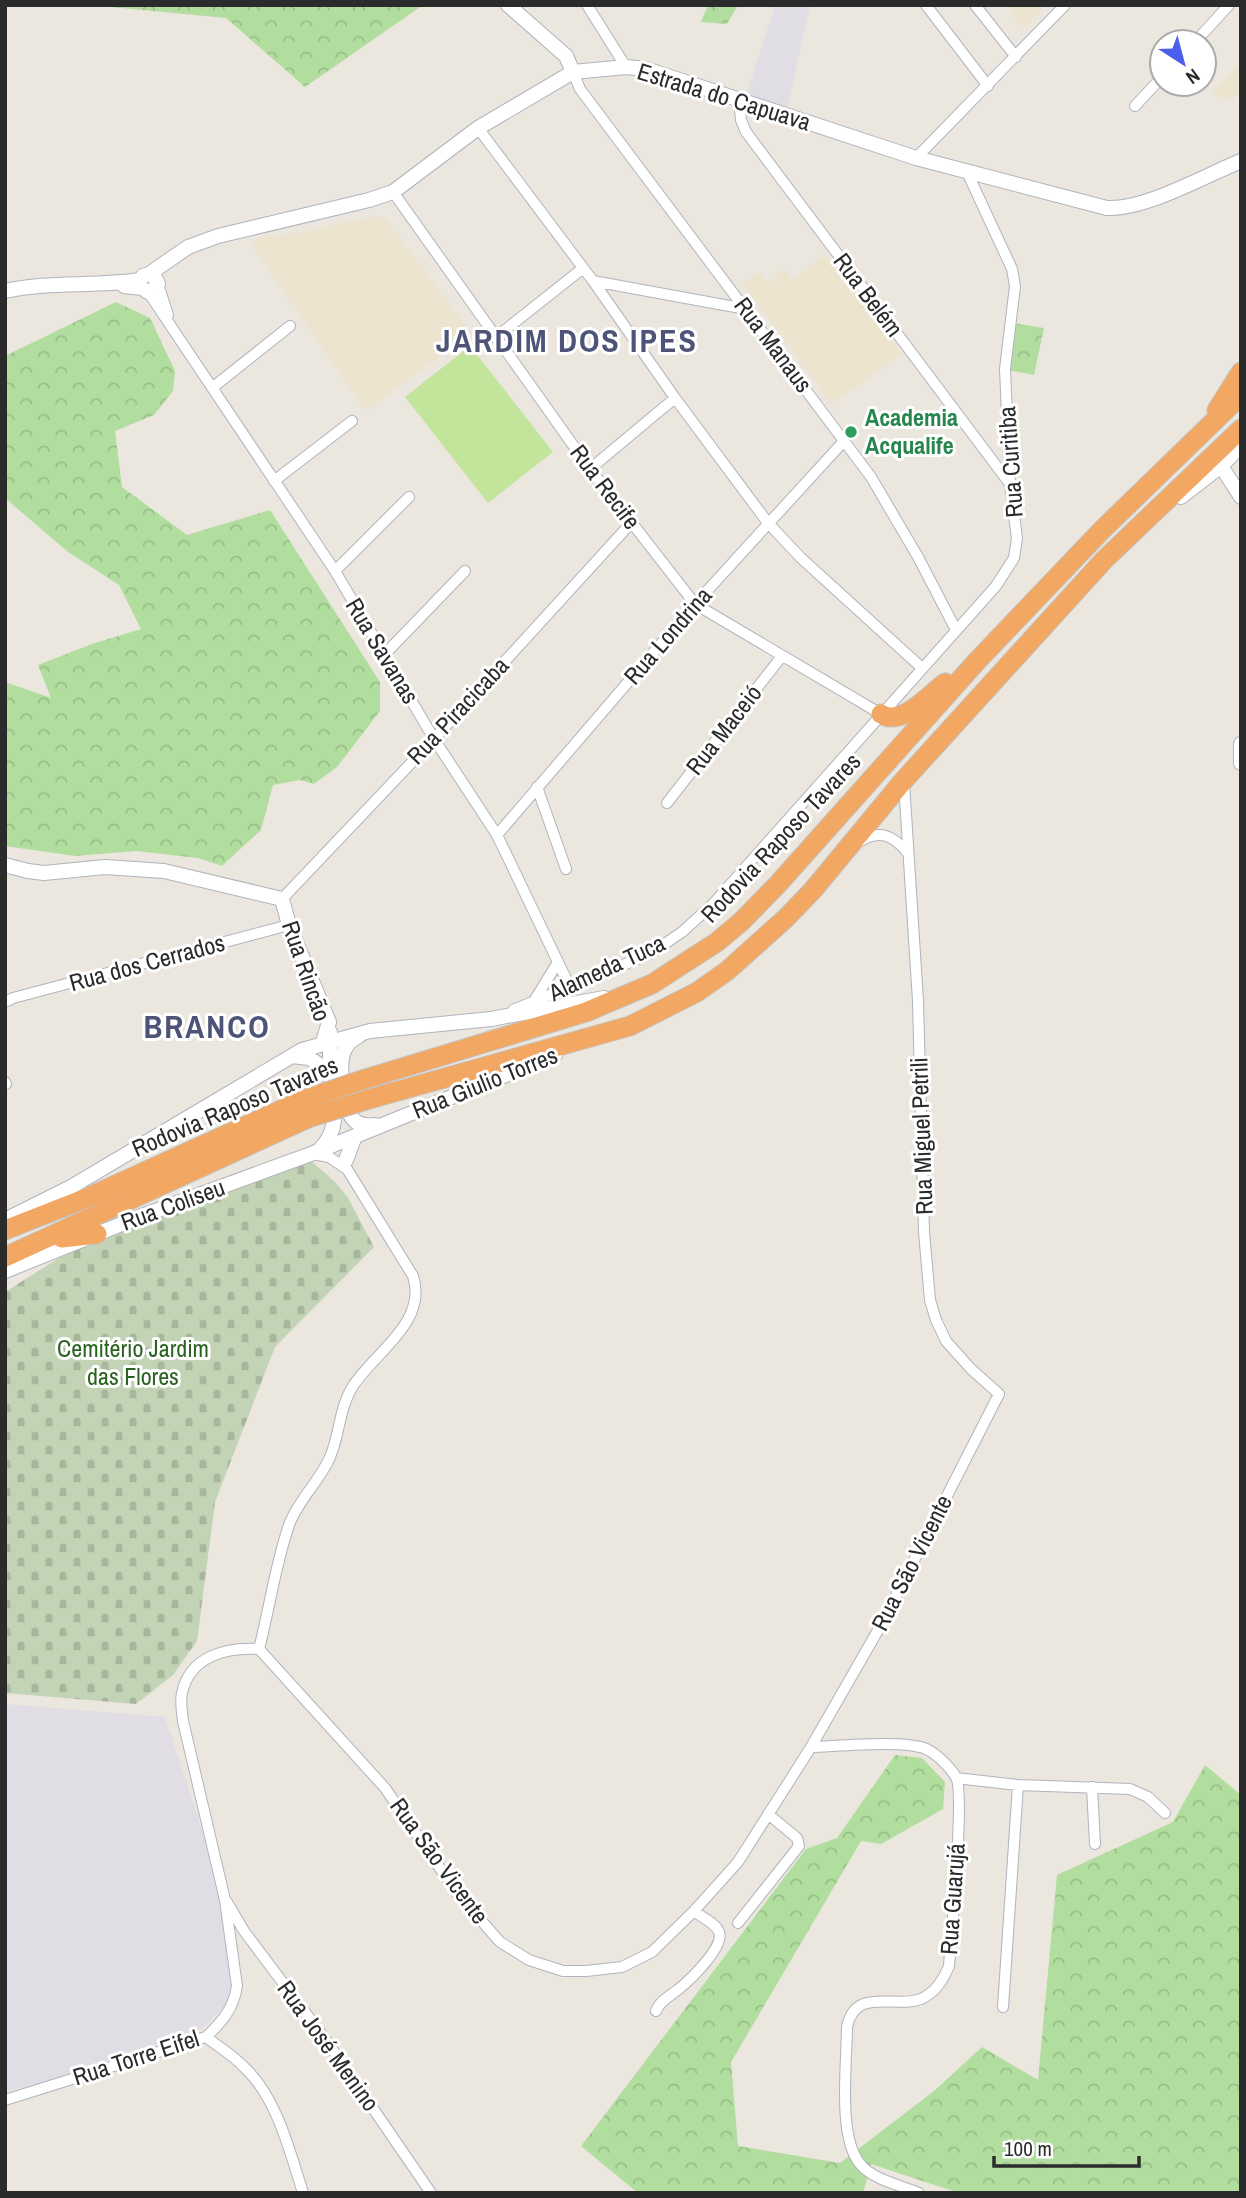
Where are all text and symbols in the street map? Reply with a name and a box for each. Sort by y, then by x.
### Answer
north arrow [1148,28,1218,98]
street label: Estrada do Capuava [634,55,815,138]
text: N [1181,63,1205,91]
street label: Rua Belém [827,246,911,343]
street label: Rua Manaus [727,290,820,399]
district label: JARDIM DOS IPES [436,319,698,362]
place label: Academia Acqualife [865,401,958,461]
street label: Rua Curitiba [990,405,1030,519]
marker: Academia Acqualife [843,424,859,440]
street label: Rua Recife [563,437,648,535]
street label: Rua Londrina [616,580,718,691]
street label: Rua Savanas [339,592,427,709]
street label: Rua Piracicaba [399,650,515,771]
street label: Rua Maceió [678,678,768,781]
street label: Rodovia Raposo Tavares [693,746,867,929]
street label: Rua Rincão [275,916,339,1025]
street label: Rua dos Cerrados [65,926,228,998]
street label: Alameda Tuca [542,926,670,1008]
district label: BRANCO [143,1005,271,1048]
street label: Rua Giulio Torres [407,1038,562,1126]
street label: Rodovia Raposo Tavares [127,1048,343,1164]
street label: Rua Miguel Petrili [902,1057,940,1215]
street label: Rua Coliseu [116,1171,229,1238]
park label: Cemitério Jardim das Flores [57,1332,209,1392]
street label: Rua São Vicente [863,1489,959,1636]
street label: Rua São Vicente [383,1791,496,1930]
street label: Rua Guarujá [932,1842,972,1956]
street label: Rua José Menino [271,1974,387,2117]
street label: Rua Torre Eifel [68,2022,203,2092]
scale bar [994,2124,1139,2168]
text: 100 m [1004,2134,1052,2163]

